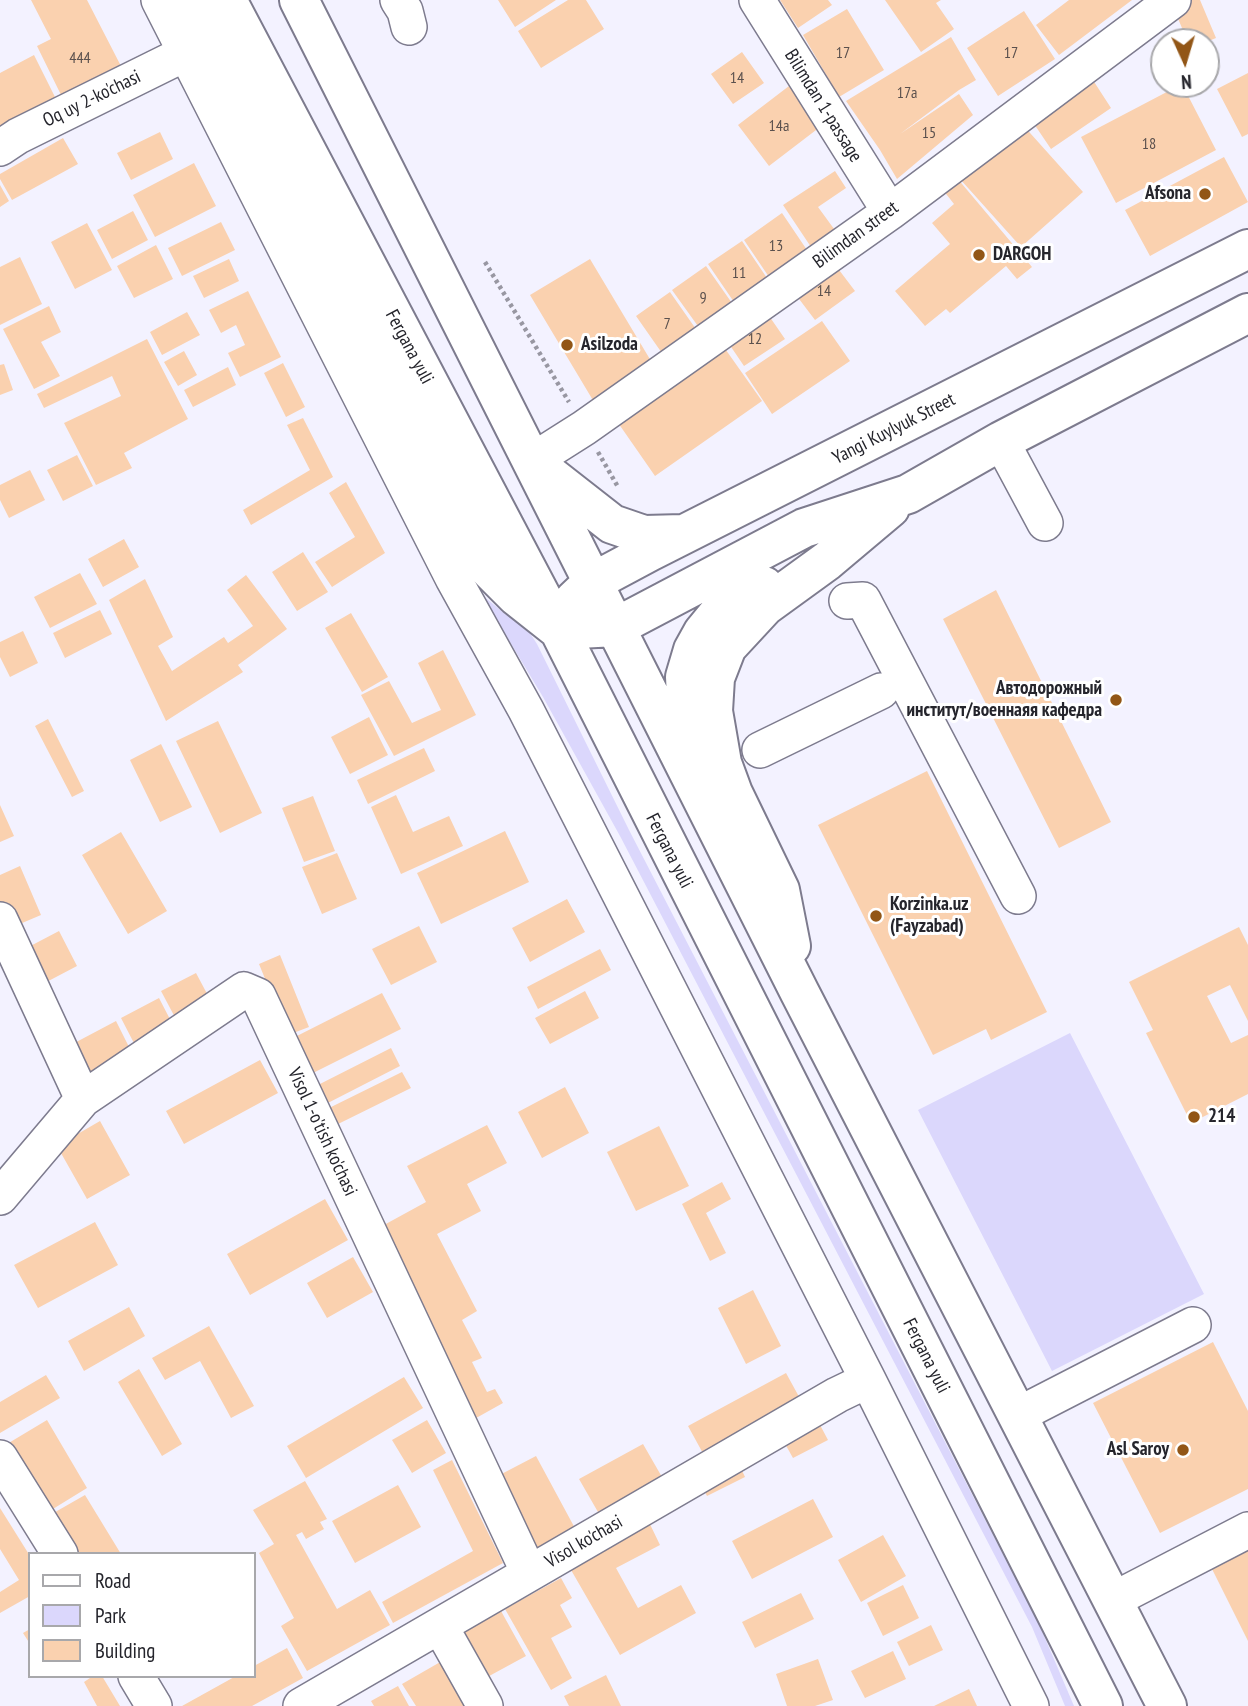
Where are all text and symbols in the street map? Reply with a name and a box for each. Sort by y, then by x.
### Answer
north arrow [1150,28,1220,98]
house number: 17 [836,43,850,63]
house number: 17 [1004,43,1018,63]
street label: Bilimdan 1-passage [779,45,867,167]
house number: 444 [69,48,91,68]
street label: Oq uy 2-ko'chasi [39,66,145,132]
house number: 14 [730,68,744,88]
text: N [1180,70,1192,94]
house number: 17a [897,83,917,103]
house number: 14a [769,116,789,136]
house number: 15 [922,123,936,143]
house number: 18 [1142,134,1156,154]
place label: Afsona [1145,183,1191,205]
marker: Afsona [1197,186,1213,202]
street label: Bilimdan street [809,196,903,274]
house number: 13 [769,236,783,256]
place label: DARGOH [993,244,1051,266]
marker: DARGOH [971,247,987,263]
house number: 11 [732,263,746,283]
house number: 14 [817,281,831,301]
house number: 9 [699,288,707,308]
street label: Fergana yuli [380,306,438,388]
house number: 7 [663,314,671,334]
house number: 12 [748,329,762,349]
place label: Asilzoda [581,334,638,356]
marker: Asilzoda [559,337,575,353]
street label: Yangi Kuylyuk Street [829,388,959,470]
place label: Автодорожный институт/военнаяя кафедра [907,678,1102,722]
marker: Автодорожный институт/военнаяя кафедра [1108,692,1124,708]
street label: Fergana yuli [641,810,697,892]
place label: Korzinka.uz (Fayzabad) [890,894,969,938]
marker: Korzinka.uz (Fayzabad) [868,908,884,924]
street label: Visol 1-o'tish ko'chasi [282,1064,362,1200]
place label: 214 [1208,1106,1235,1128]
marker: 214 [1186,1109,1202,1125]
street label: Fergana yuli [898,1315,954,1397]
place label: Asl Saroy [1107,1439,1169,1461]
marker: Asl Saroy [1175,1442,1191,1458]
street label: Visol ko'chasi [541,1511,627,1573]
legend [28,1552,256,1678]
text: Road [95,1567,131,1594]
text: Park [95,1602,126,1629]
text: Building [95,1637,155,1664]

